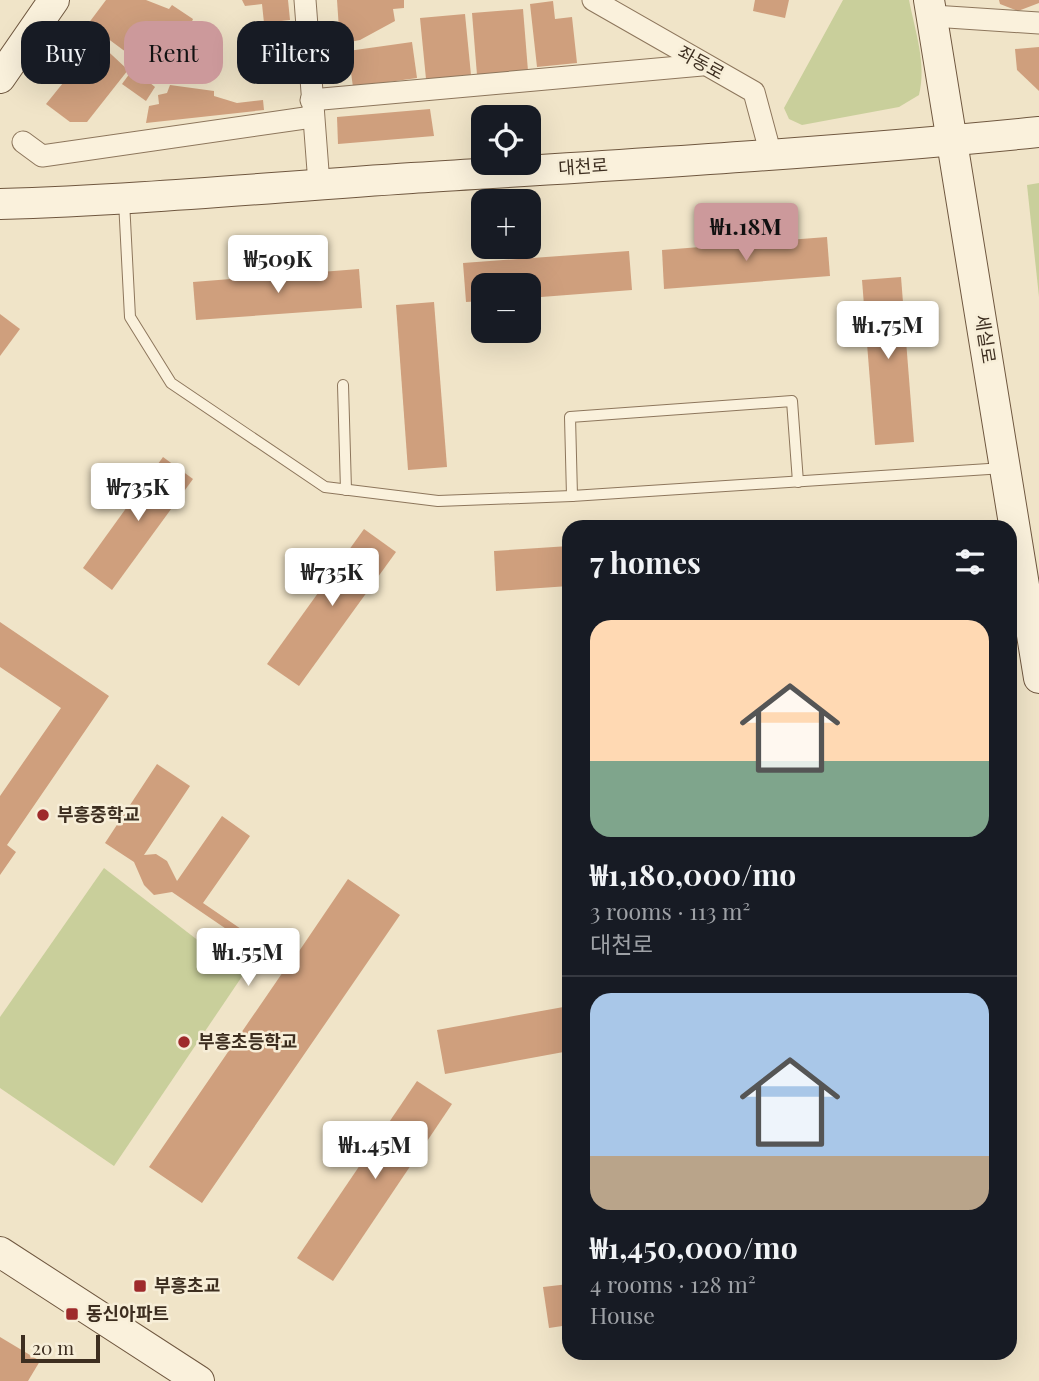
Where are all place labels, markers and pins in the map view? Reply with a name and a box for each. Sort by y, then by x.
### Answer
pin: ₩1.18M [689,204,803,263]
pin: ₩509K [229,236,327,295]
pin: ₩1.75M [831,302,945,361]
pin: ₩735K [89,463,187,523]
pin: ₩735K [283,548,381,608]
place label: 부흥중학교 [57,802,140,826]
marker: 부흥중학교 [35,807,51,823]
pin: ₩1.55M [191,928,305,988]
place label: 부흥초등학교 [198,1029,297,1053]
marker: 부흥초등학교 [176,1034,192,1050]
pin: ₩1.45M [318,1122,432,1181]
place label: 부흥초교 [154,1273,220,1297]
marker: 부흥초교 [132,1278,148,1294]
place label: 동신아파트 [86,1301,169,1325]
marker: 동신아파트 [64,1306,80,1322]

